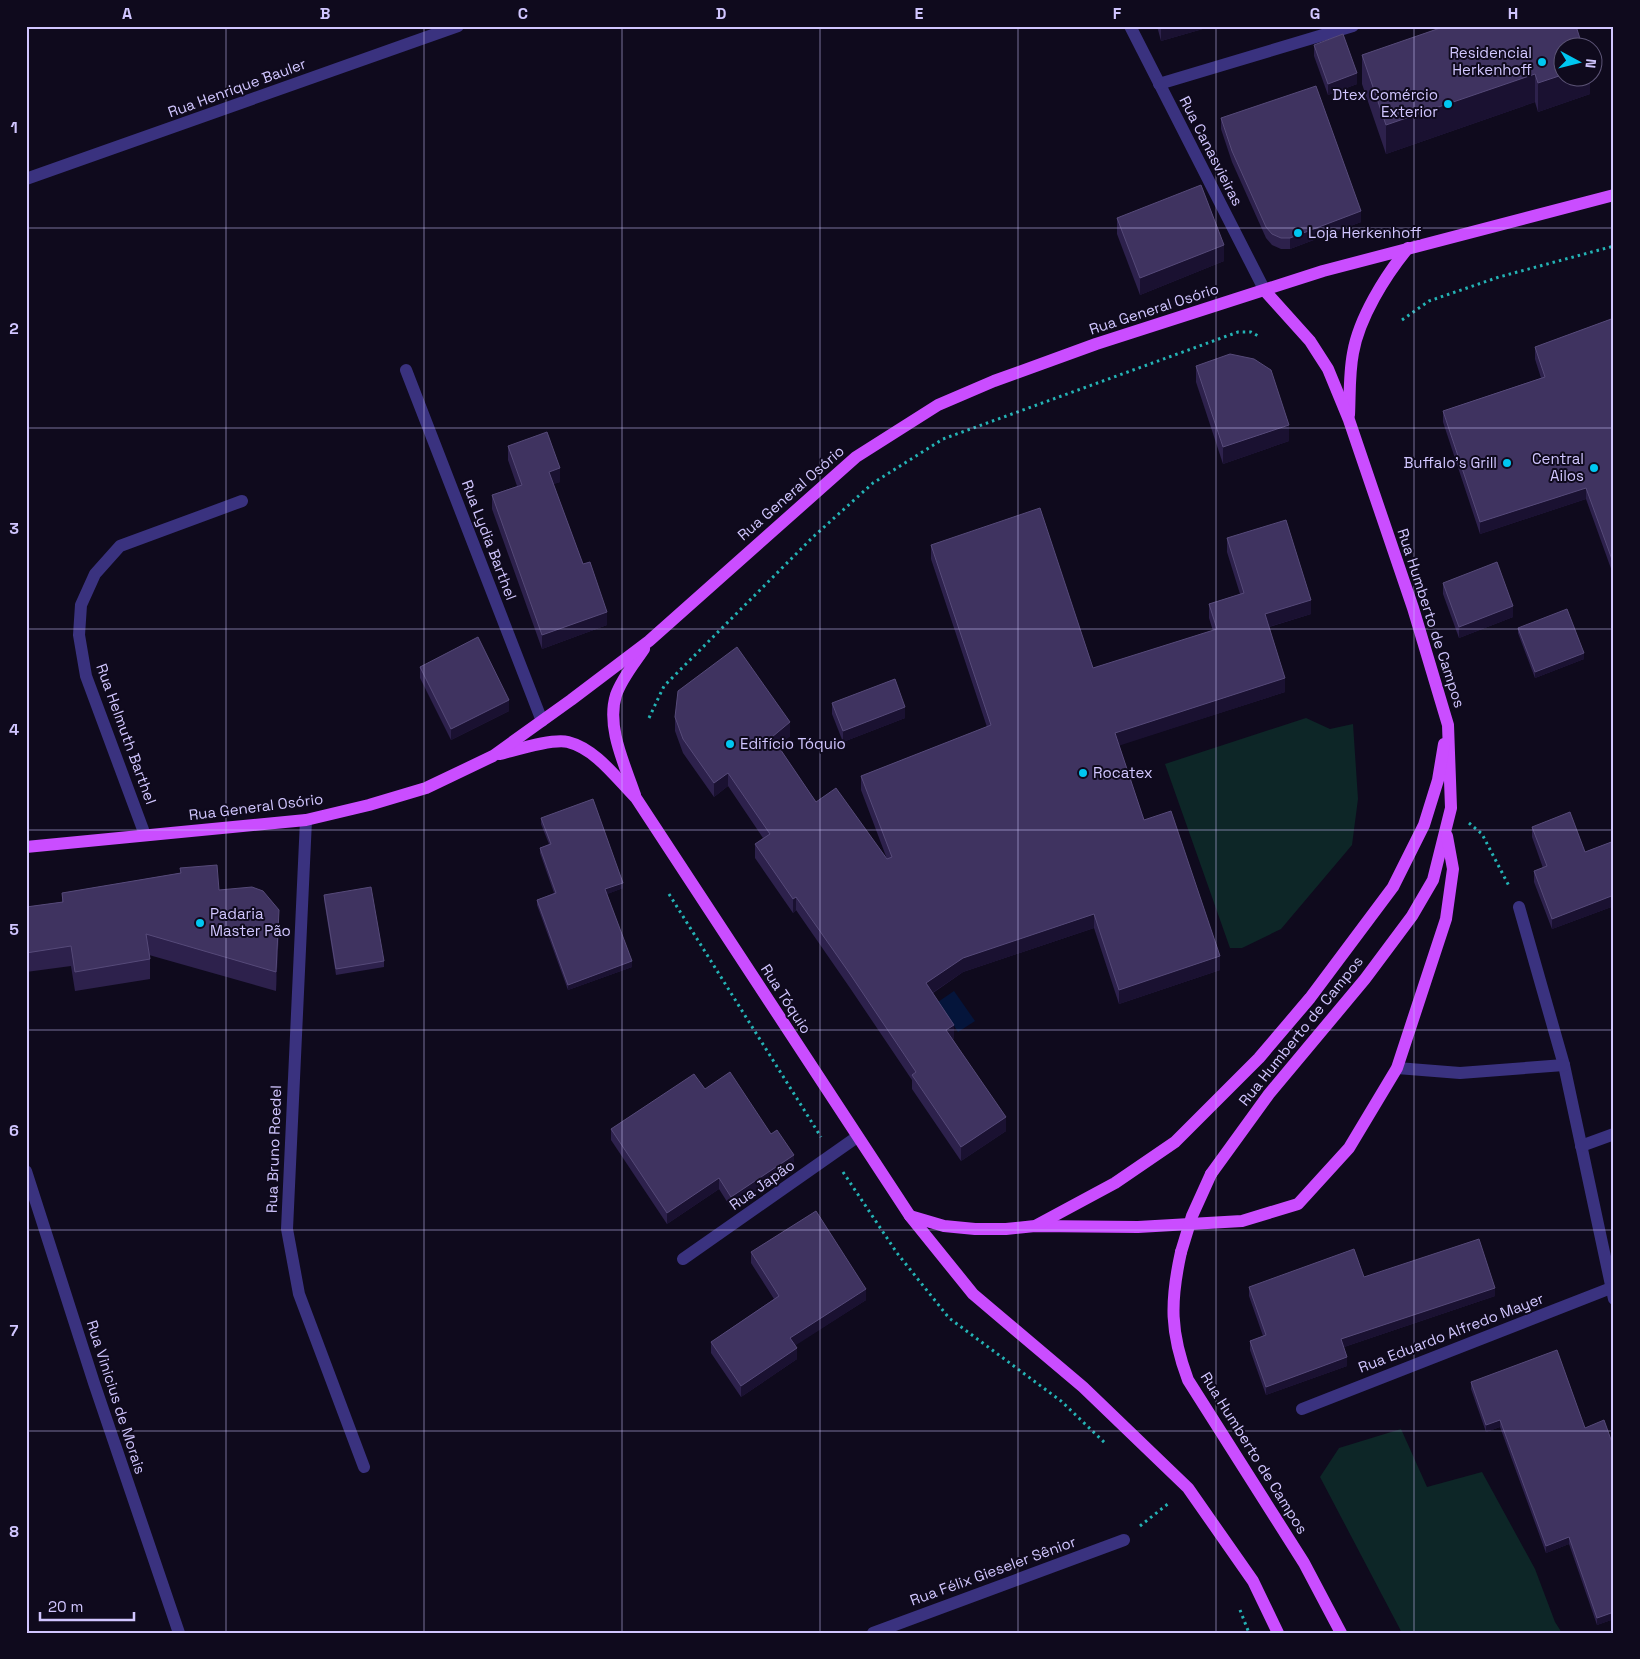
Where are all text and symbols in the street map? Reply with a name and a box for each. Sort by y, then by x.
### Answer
text: A [122,3,132,24]
text: B [320,3,330,24]
text: C [518,3,528,24]
text: D [716,3,726,24]
text: E [915,3,924,24]
text: F [1113,3,1122,24]
text: G [1310,3,1320,24]
text: H [1508,3,1518,24]
north arrow [1552,38,1602,88]
place label: Residencial Herkenhoff [1449,43,1533,79]
street label: Rua Henrique Bauler [165,54,309,121]
marker: Residencial Herkenhoff [1536,56,1548,68]
text: N [1581,58,1600,69]
place label: Dtex Comércio Exterior [1332,85,1438,121]
street label: Rua Canasvieiras [1176,93,1247,209]
marker: Dtex Comércio Exterior [1442,98,1454,110]
text: 1 [10,117,18,138]
place label: Loja Herkenhoff [1308,223,1422,242]
marker: Loja Herkenhoff [1292,227,1304,239]
street label: Rua General Osório [1087,279,1221,338]
text: 2 [9,318,19,339]
street label: Rua General Osório [733,441,848,544]
place label: Central Ailos [1532,449,1584,485]
place label: Buffalo's Grill [1403,453,1497,472]
marker: Buffalo's Grill [1501,457,1513,469]
marker: Central Ailos [1588,462,1600,474]
street label: Rua Lydia Barthel [458,477,521,603]
text: 3 [9,518,19,539]
street label: Rua Humberto de Campos [1393,526,1469,710]
street label: Rua Helmuth Barthel [92,661,161,807]
text: 4 [9,719,19,740]
place label: Edifício Tóquio [740,734,846,753]
marker: Edifício Tóquio [724,738,736,750]
place label: Rocatex [1093,763,1153,782]
marker: Rocatex [1077,767,1089,779]
street label: Rua General Osório [188,789,324,824]
place label: Padaria Master Pão [210,904,291,940]
marker: Padaria Master Pão [194,917,206,929]
text: 5 [9,919,19,940]
street label: Rua Humberto de Campos [1234,952,1367,1109]
street label: Rua Tóquio [757,960,816,1037]
street label: Rua Bruno Roedel [262,1085,285,1213]
text: 6 [9,1120,19,1141]
street label: Rua Japão [725,1155,798,1214]
street label: Rua Eduardo Alfredo Mayer [1355,1288,1546,1377]
street label: Rua Vinicius de Morais [83,1318,150,1476]
text: 7 [10,1320,19,1341]
street label: Rua Humberto de Campos [1197,1368,1312,1537]
text: 8 [9,1521,19,1542]
street label: Rua Félix Gieseler Sênior [907,1532,1079,1609]
scale bar [40,1589,134,1621]
text: 20 m [48,1597,83,1616]

